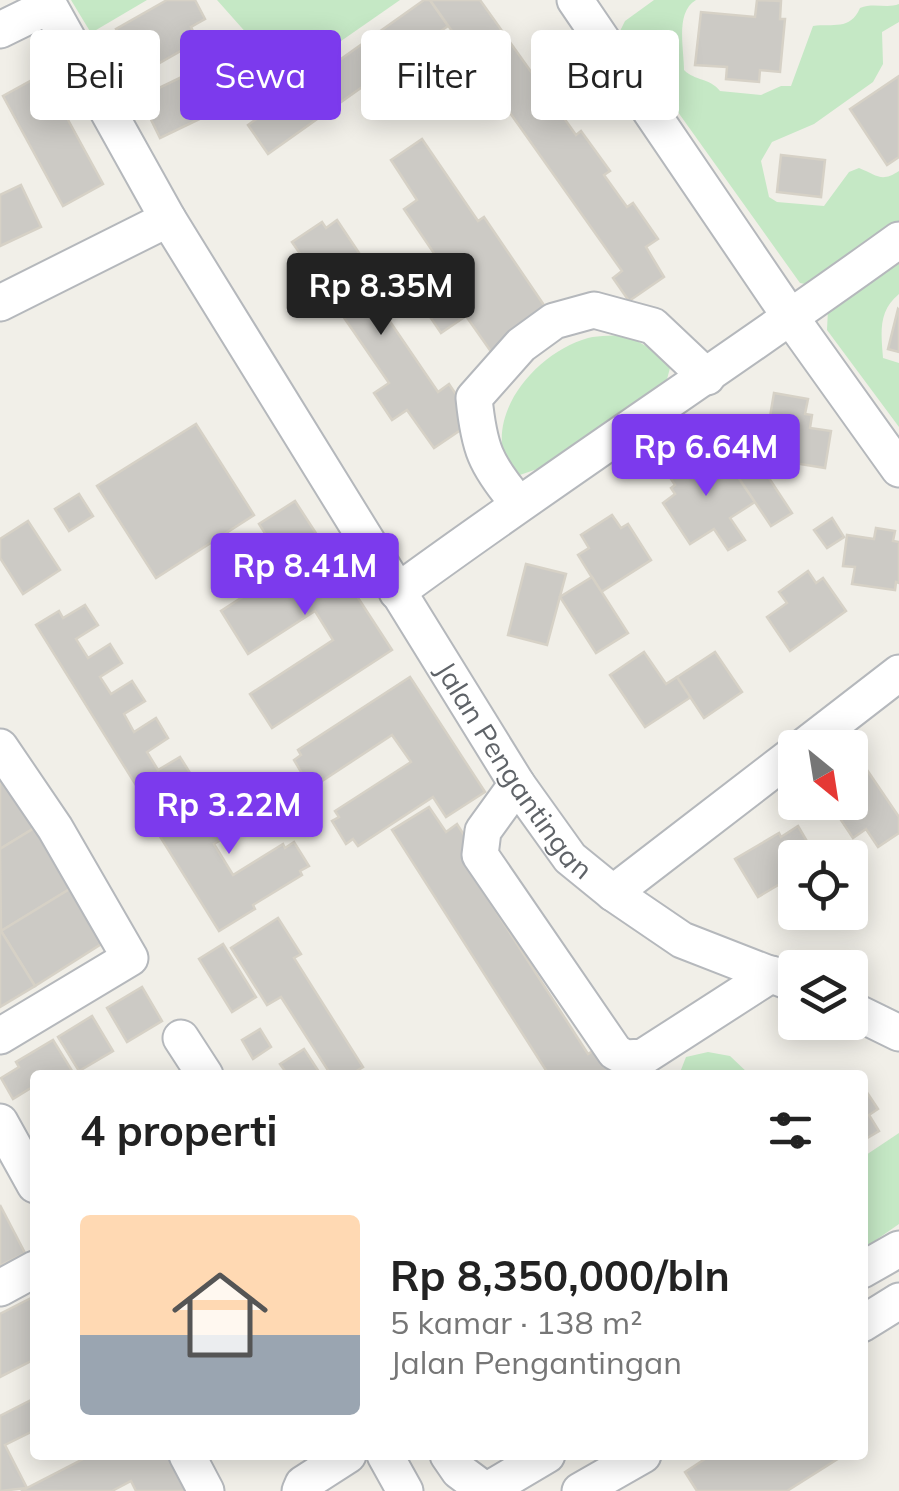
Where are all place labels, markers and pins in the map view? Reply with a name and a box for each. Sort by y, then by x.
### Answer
pin: Rp 8.35M [278,253,484,338]
pin: Rp 6.64M [603,414,809,499]
pin: Rp 8.41M [202,533,408,618]
pin: Rp 3.22M [126,772,332,857]

